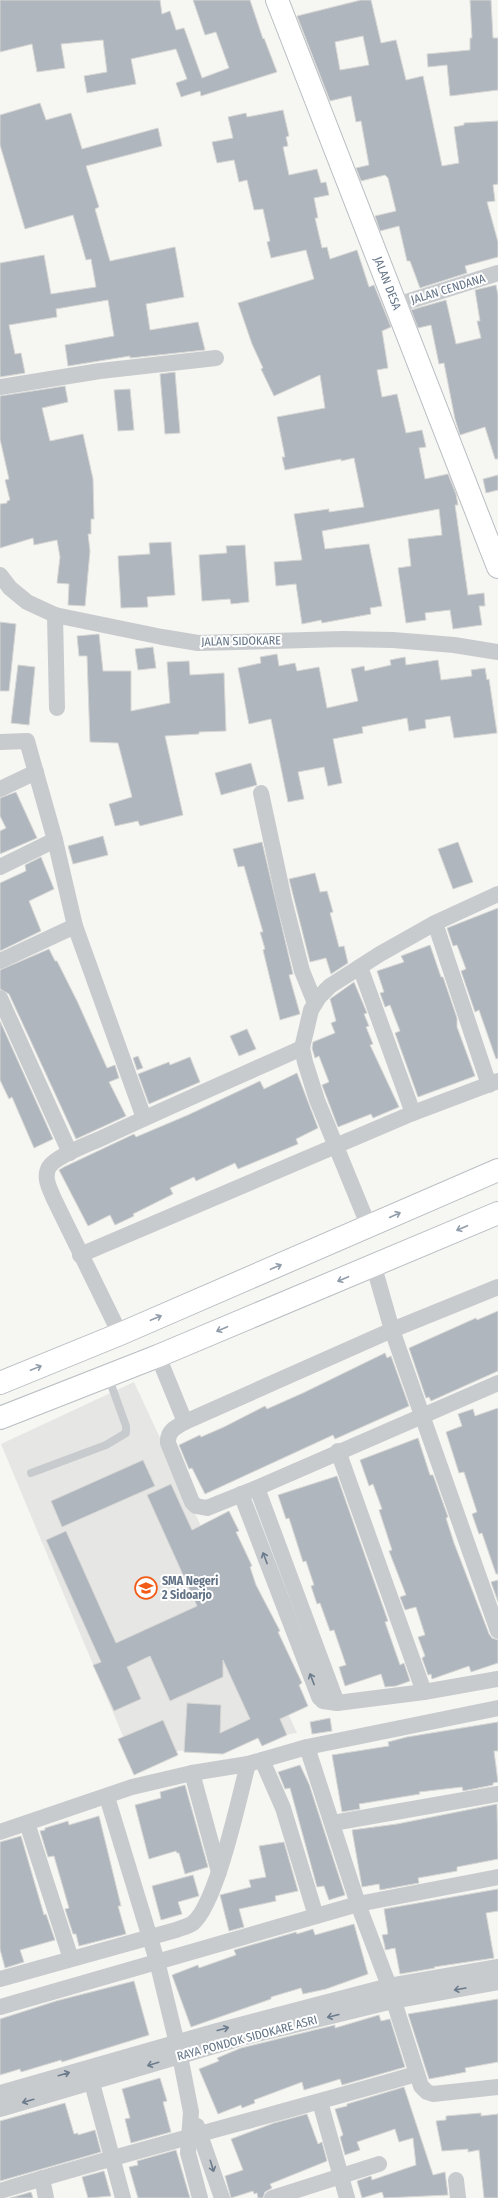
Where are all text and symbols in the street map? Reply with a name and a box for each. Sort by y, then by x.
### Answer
street label: JALAN DESA [371,255,404,313]
street label: JALAN CENDANA [409,271,488,307]
street label: JALAN SIDOKARE [201,633,281,649]
one-way arrow [389,1211,401,1218]
one-way arrow [457,1225,469,1233]
one-way arrow [269,1263,281,1270]
one-way arrow [337,1276,349,1284]
one-way arrow [150,1314,162,1322]
one-way arrow [217,1326,229,1334]
one-way arrow [30,1364,42,1371]
one-way arrow [261,1553,269,1565]
place label: SMA Negeri 2 Sidoarjo [161,1574,218,1602]
school or university icon: SMA Negeri 2 Sidoarjo [133,1575,159,1601]
one-way arrow [308,1674,316,1686]
one-way arrow [454,1985,467,1993]
one-way arrow [326,2012,339,2020]
street label: RAYA PONDOK SIDOKARE ASRI [175,2013,319,2063]
one-way arrow [216,2025,229,2032]
one-way arrow [147,2061,160,2068]
one-way arrow [58,2070,71,2077]
one-way arrow [22,2098,35,2105]
one-way arrow [209,2159,216,2172]

